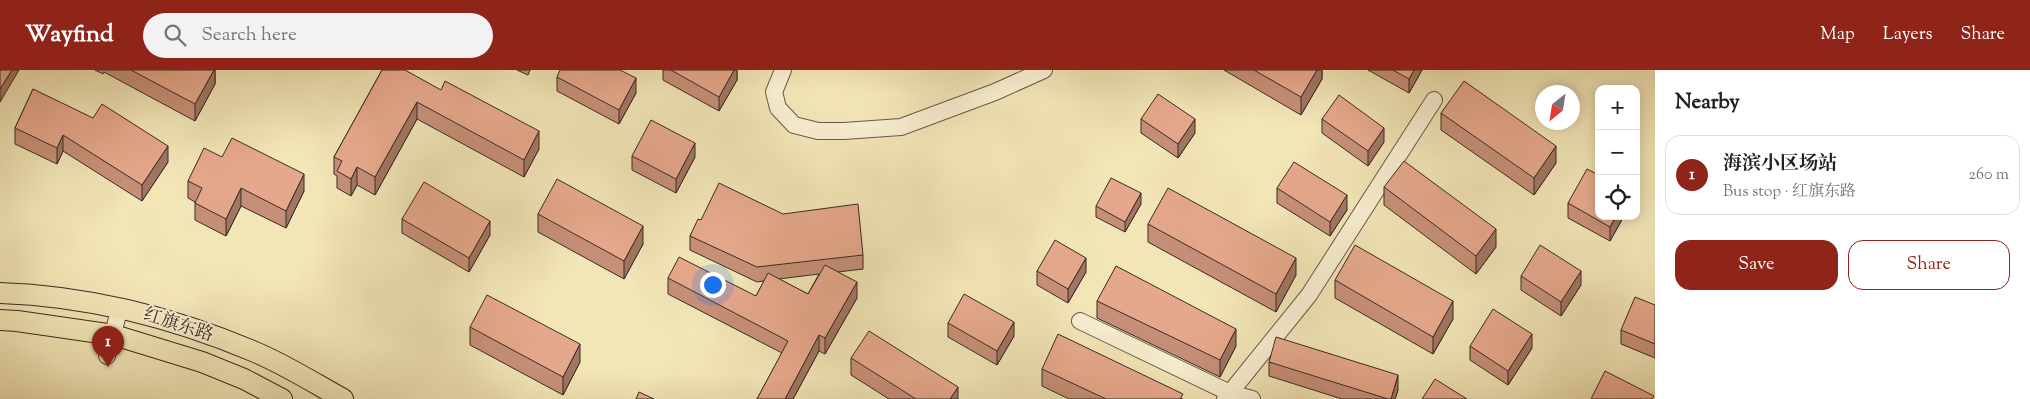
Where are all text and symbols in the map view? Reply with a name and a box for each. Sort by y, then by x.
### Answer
search box [143,13,493,58]
text: Wayfind [25,18,113,52]
icon: search [161,21,189,49]
text: Search here [201,22,297,49]
text: Map [1820,22,1855,48]
text: Layers [1883,22,1933,48]
text: Share [1961,22,2005,48]
north arrow [1535,85,1580,130]
map controls [1595,85,1640,220]
button: + [1595,85,1640,130]
text: Nearby [1675,88,1740,118]
button: − [1595,130,1640,175]
text: 海滨小区场站 [1723,151,1837,178]
text: 1 [1689,164,1695,187]
text: 260 m [1968,164,2009,187]
button: locate [1595,175,1640,220]
text: Bus stop · 红旗东路 [1723,181,1856,204]
button: Save [1675,240,1838,290]
button: Share [1848,240,2010,290]
your location [700,272,726,298]
street label: 红旗东路 [140,303,216,349]
pin: 1 [92,326,124,367]

